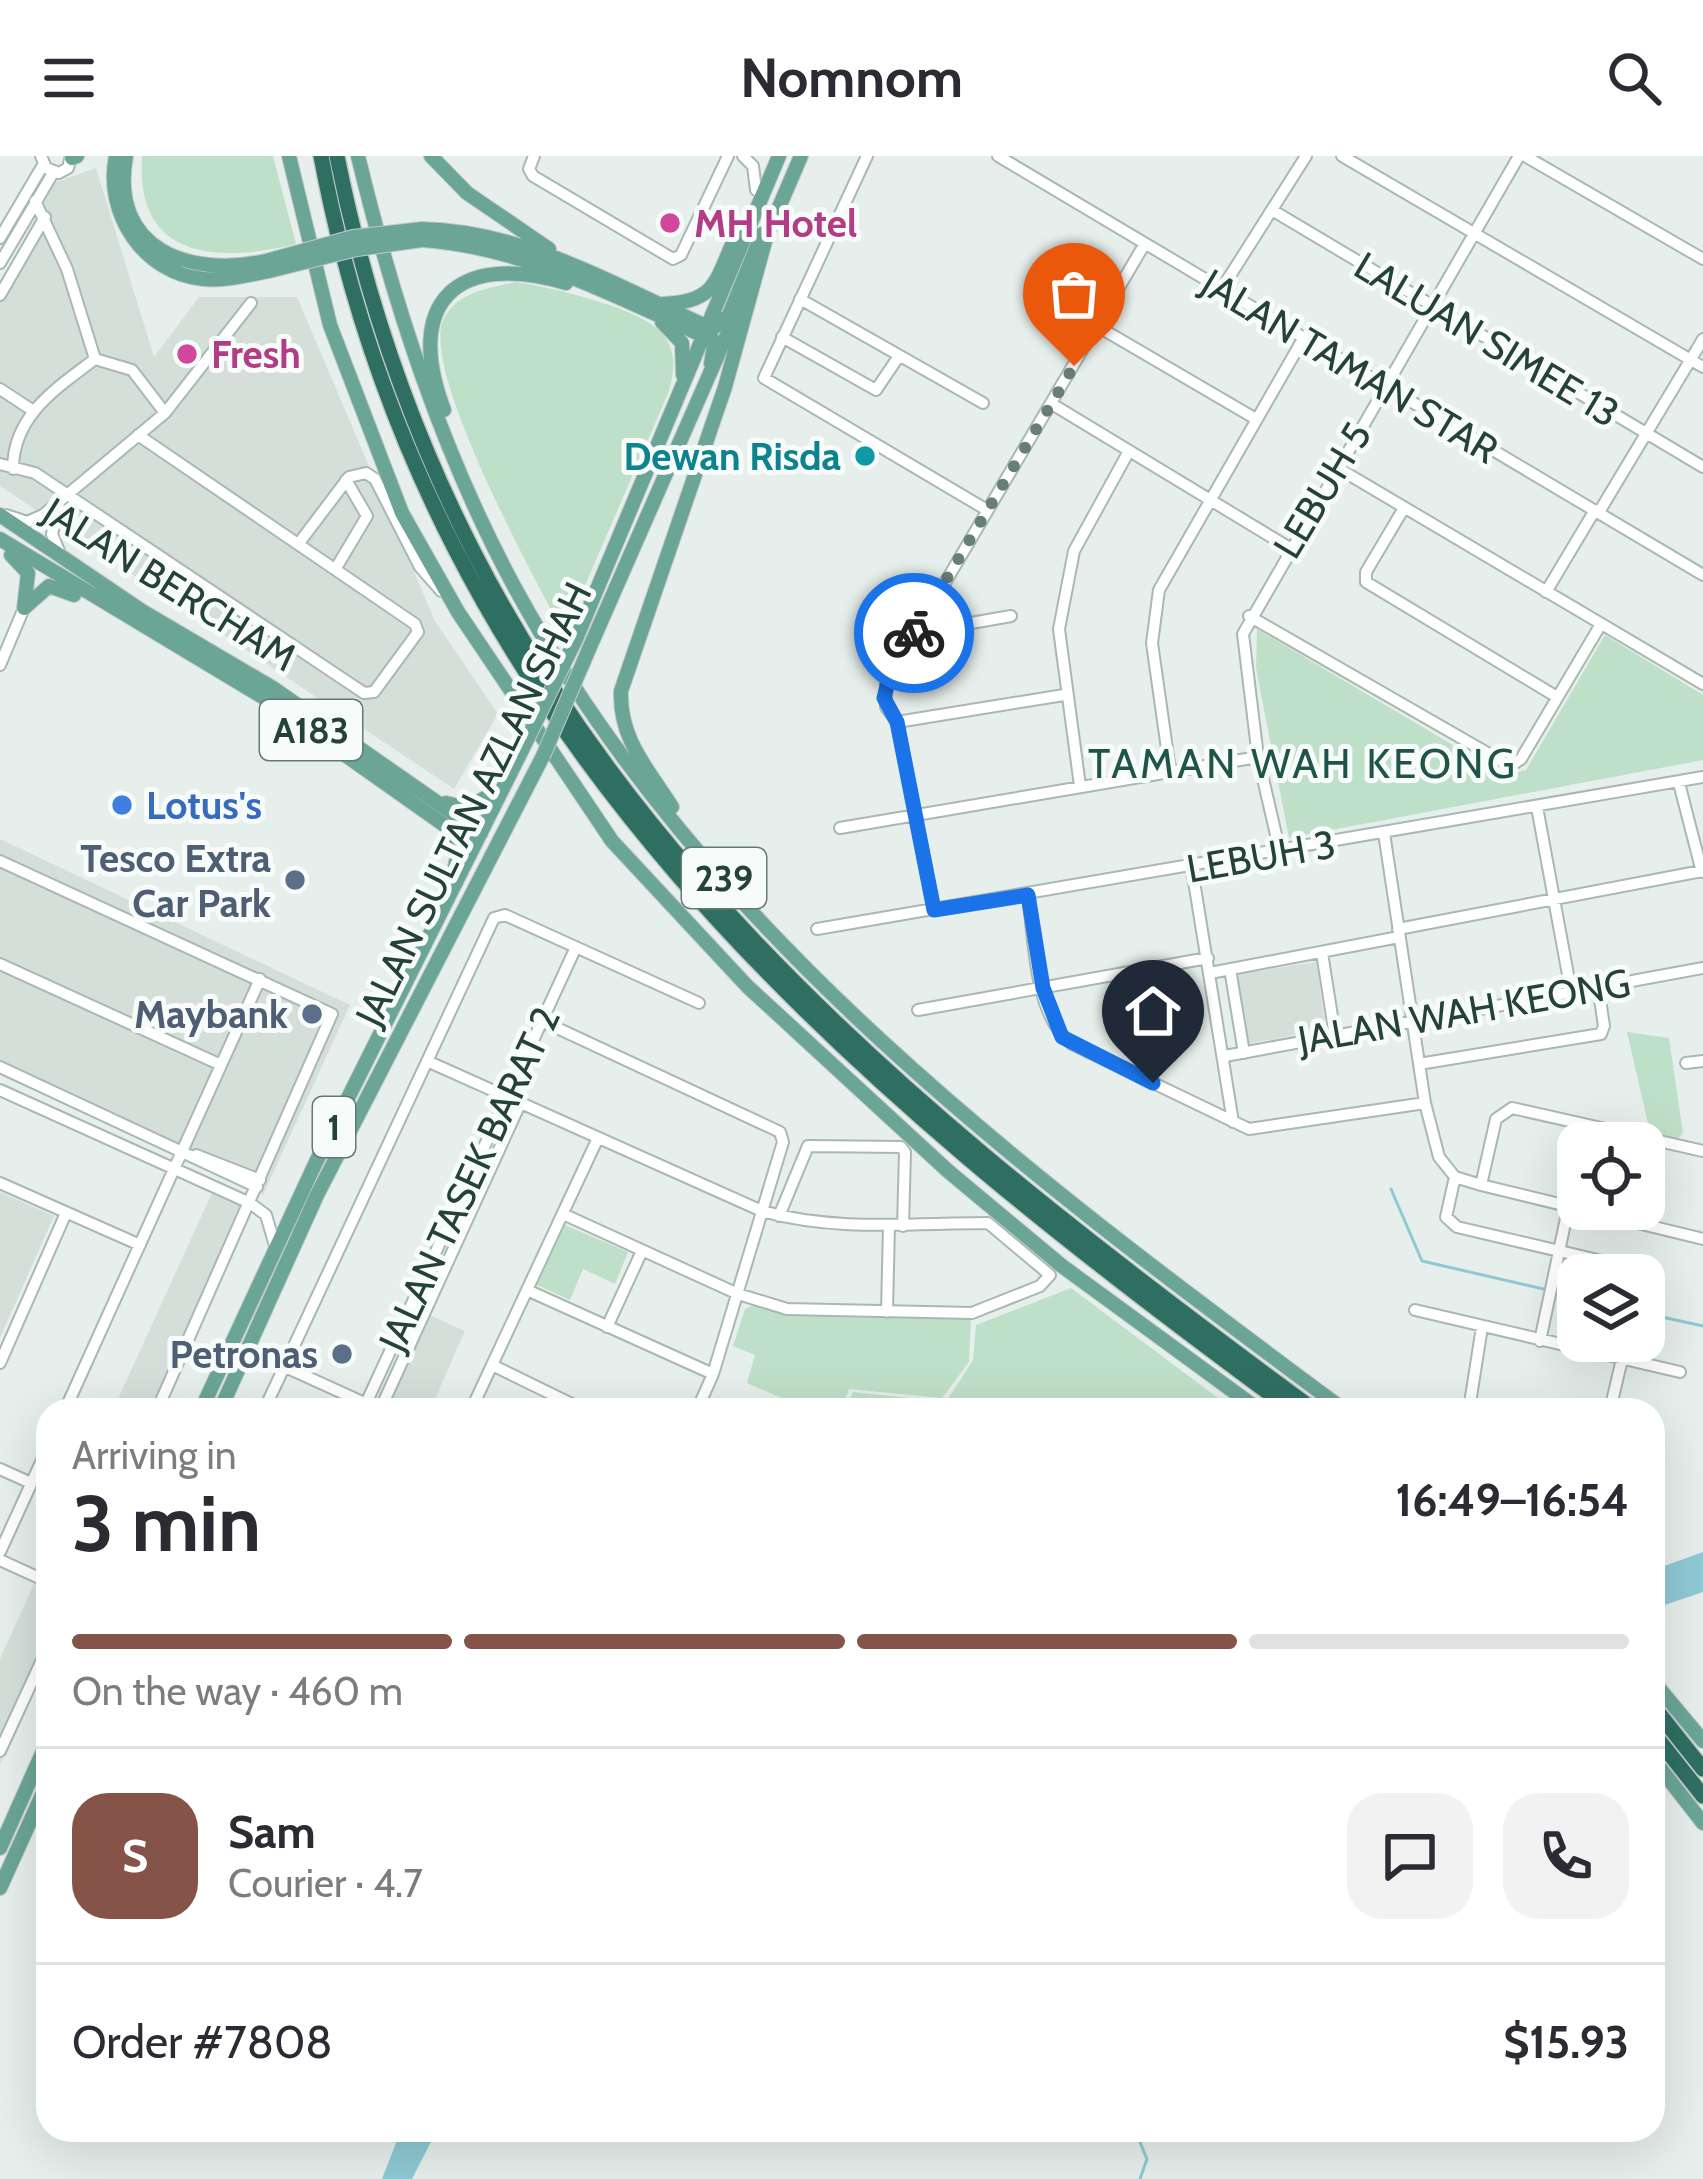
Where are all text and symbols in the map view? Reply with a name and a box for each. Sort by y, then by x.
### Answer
icon: menu [36,45,102,111]
text: Nomnom [740,45,963,111]
icon: search [1601,45,1667,111]
place label: MH Hotel [694,199,857,247]
marker: MH Hotel [657,210,683,236]
street label: LALUAN SIMEE 13 [1346,241,1628,437]
pin [1023,243,1125,366]
street label: JALAN TAMAN STAR [1192,258,1507,473]
icon: bag [1041,261,1107,327]
place label: Fresh [211,330,301,378]
marker: Fresh [174,341,200,367]
street label: LEBUH 5 [1263,413,1381,567]
place label: Dewan Risda [623,432,841,480]
marker: Dewan Risda [852,443,878,469]
street label: JALAN BERCHAM [34,486,305,681]
courier [854,573,974,693]
street label: JALAN SULTAN AZLAN SHAH [344,574,601,1035]
icon: bike [881,600,947,666]
road number: A183 [260,700,362,760]
district label: TAMAN WAH KEONG [1088,737,1518,789]
place label: Lotus's [146,781,262,829]
marker: Lotus's [109,792,135,818]
street label: LEBUH 3 [1183,819,1339,893]
place label: Tesco Extra Car Park [80,834,271,927]
road number: 239 [682,848,766,908]
marker: Tesco Extra Car Park [282,867,308,893]
street label: JALAN WAH KEONG [1293,958,1634,1064]
pin [1102,960,1204,1083]
icon: home [1120,978,1186,1044]
place label: Maybank [134,990,288,1038]
street label: JALAN TASEK BARAT 2 [368,999,570,1360]
marker: Maybank [299,1001,325,1027]
road number: 1 [313,1097,355,1157]
map controls [1557,1122,1665,1362]
button: locate [1557,1122,1665,1230]
button: layers [1557,1254,1665,1362]
place label: Petronas [170,1330,318,1378]
marker: Petronas [329,1341,355,1367]
text: Arriving in [72,1431,236,1479]
text: 16:49–16:54 [1396,1473,1629,1527]
text: 3 min [72,1476,261,1571]
text: On the way · 460 m [72,1667,403,1715]
button: chat [1347,1793,1473,1919]
button: phone [1503,1793,1629,1919]
text: Sam [228,1805,316,1859]
text: S [122,1829,148,1883]
text: Courier · 4.7 [228,1859,423,1907]
text: Order #7808 [72,2015,333,2069]
text: $15.93 [1503,2015,1629,2069]

